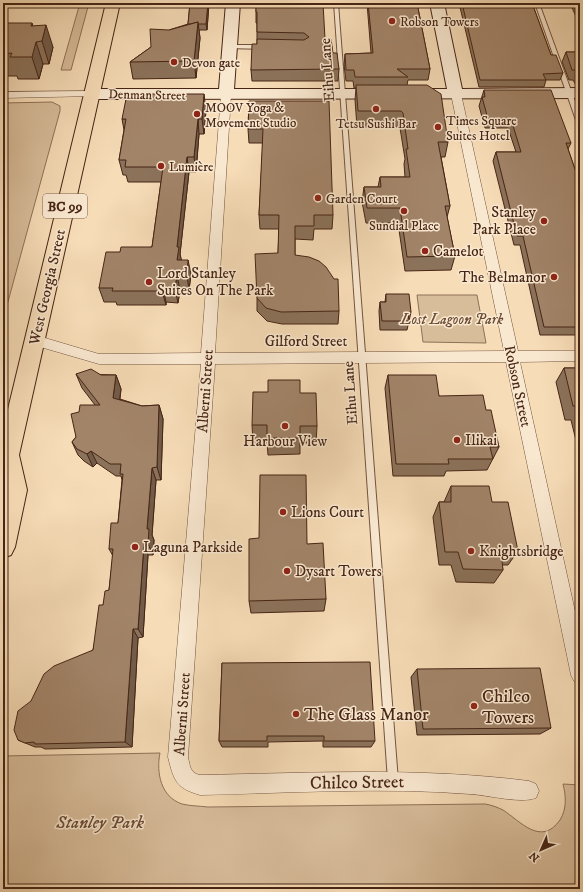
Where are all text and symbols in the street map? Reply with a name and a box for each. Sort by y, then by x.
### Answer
place label: Robson Towers [400,14,479,30]
marker: Robson Towers [387,16,397,26]
street label: Eihu Lane [316,37,339,103]
place label: Devon gate [182,55,240,71]
marker: Devon gate [169,57,179,67]
street label: Denman Street [108,86,186,104]
place label: MOOV Yoga & Movement Studio [205,100,296,131]
marker: Tetsu Sushi Bar [371,104,381,114]
marker: MOOV Yoga & Movement Studio [192,109,202,119]
place label: Times Square Suites Hotel [446,113,517,144]
place label: Tetsu Sushi Bar [336,116,416,132]
marker: Times Square Suites Hotel [433,122,443,132]
place label: Lumière [169,159,213,175]
marker: Lumière [156,161,166,171]
place label: Garden Court [326,191,397,207]
marker: Garden Court [313,193,323,203]
road number: BC 99 [43,194,87,218]
place label: Stanley Park Place [473,203,537,239]
marker: Sundial Place [399,206,409,216]
marker: Stanley Park Place [539,216,549,226]
place label: Sundial Place [369,218,439,234]
street label: West Georgia Street [25,227,70,348]
place label: Camelot [433,242,484,261]
marker: Camelot [420,246,430,256]
place label: Lord Stanley Suites On The Park [157,264,274,300]
place label: The Belmanor [459,268,546,287]
marker: The Belmanor [549,272,559,282]
marker: Lord Stanley Suites On The Park [144,277,154,287]
park label: Lost Lagoon Park [400,310,504,329]
street label: Gilford Street [265,332,347,351]
street label: Robson Street [500,343,535,429]
street label: Alberni Street [193,349,218,433]
street label: Eihu Lane [339,360,362,426]
marker: Harbour View [280,421,290,431]
place label: Ilikai [465,431,497,450]
place label: Harbour View [243,432,327,451]
marker: Ilikai [452,435,462,445]
place label: Lions Court [291,503,364,522]
marker: Lions Court [278,507,288,517]
place label: Laguna Parkside [143,538,243,557]
marker: Laguna Parkside [130,542,140,552]
place label: Knightsbridge [479,542,564,561]
marker: Knightsbridge [466,546,476,556]
place label: Dysart Towers [295,562,382,581]
marker: Dysart Towers [282,566,292,576]
street label: Alberni Street [170,672,195,756]
place label: Chilco Towers [482,686,534,729]
marker: Chilco Towers [469,701,479,711]
place label: The Glass Manor [304,704,429,726]
marker: The Glass Manor [291,709,301,719]
street label: Chilco Street [310,771,405,795]
park label: Stanley Park [55,812,145,834]
north arrow [521,830,561,870]
text: N [526,848,543,865]

